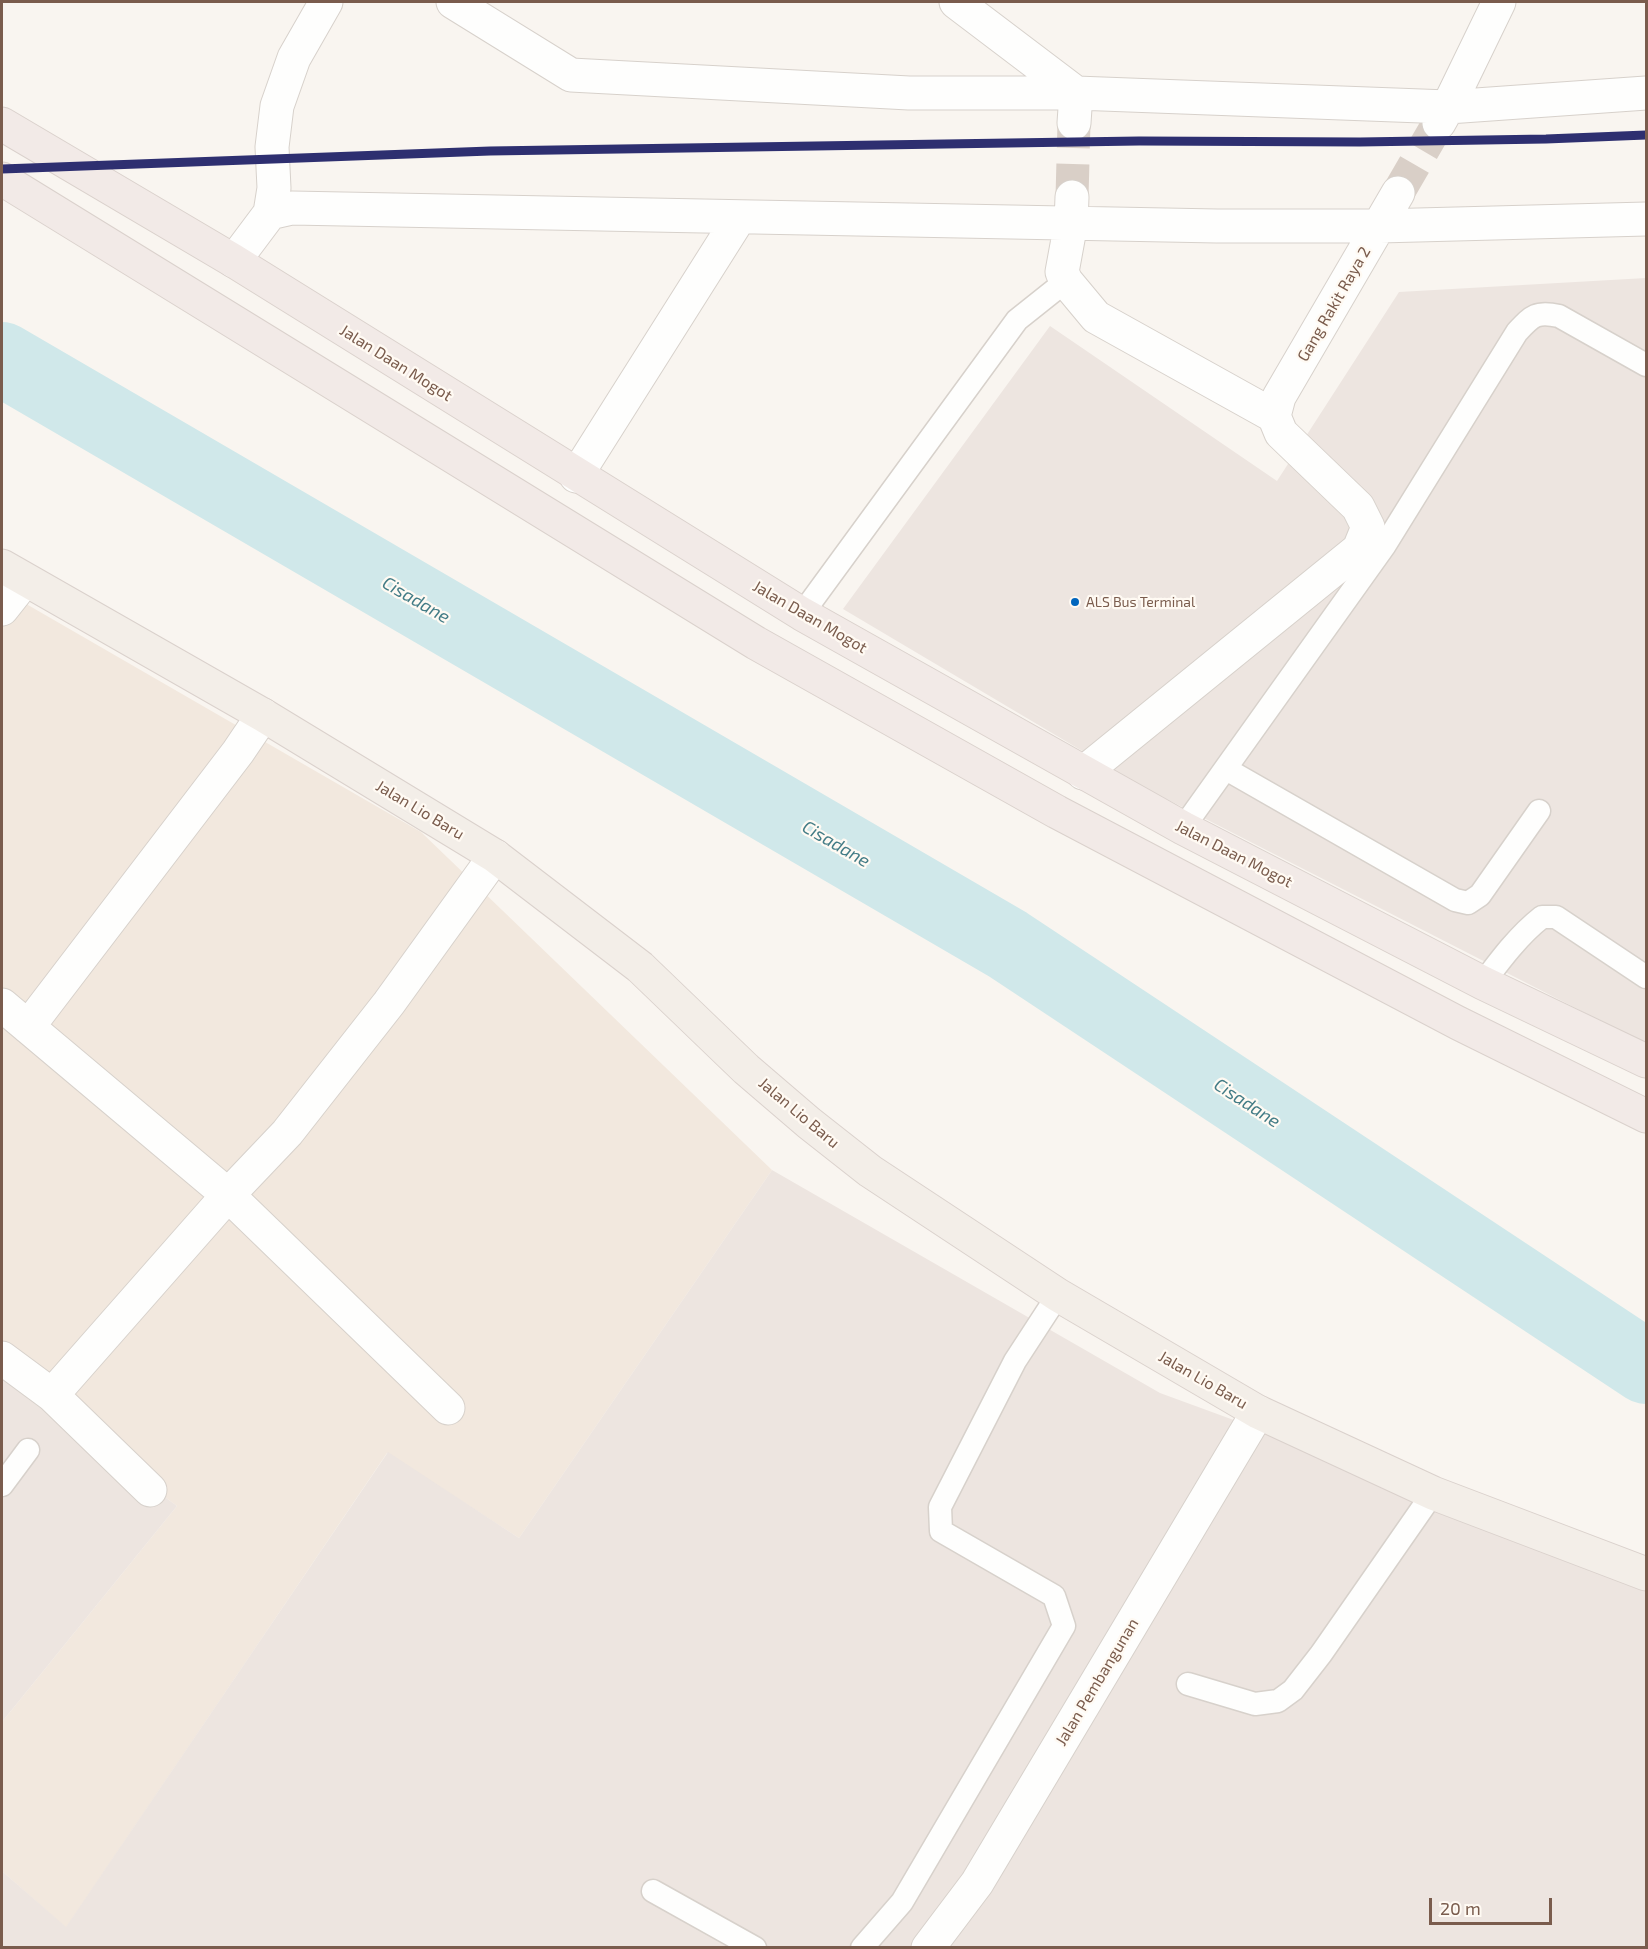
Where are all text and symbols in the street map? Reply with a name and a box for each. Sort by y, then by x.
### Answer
street label: Gang Rakit Raya 2 [1293,243,1375,365]
street label: Jalan Daan Mogot [336,321,456,405]
water label: Cisadane [378,572,454,628]
street label: Jalan Daan Mogot [749,576,871,658]
place label: ALS Bus Terminal [1086,594,1195,610]
marker: ALS Bus Terminal [1069,596,1081,608]
street label: Jalan Lio Baru [372,776,468,844]
water label: Cisadane [798,816,874,872]
street label: Jalan Daan Mogot [1172,816,1296,892]
street label: Jalan Lio Baru [755,1074,843,1152]
water label: Cisadane [1210,1074,1284,1132]
street label: Jalan Lio Baru [1155,1347,1251,1413]
street label: Jalan Pembangunan [1051,1615,1143,1749]
scale bar [1432,1886,1555,1924]
text: 20 m [1440,1897,1481,1919]

